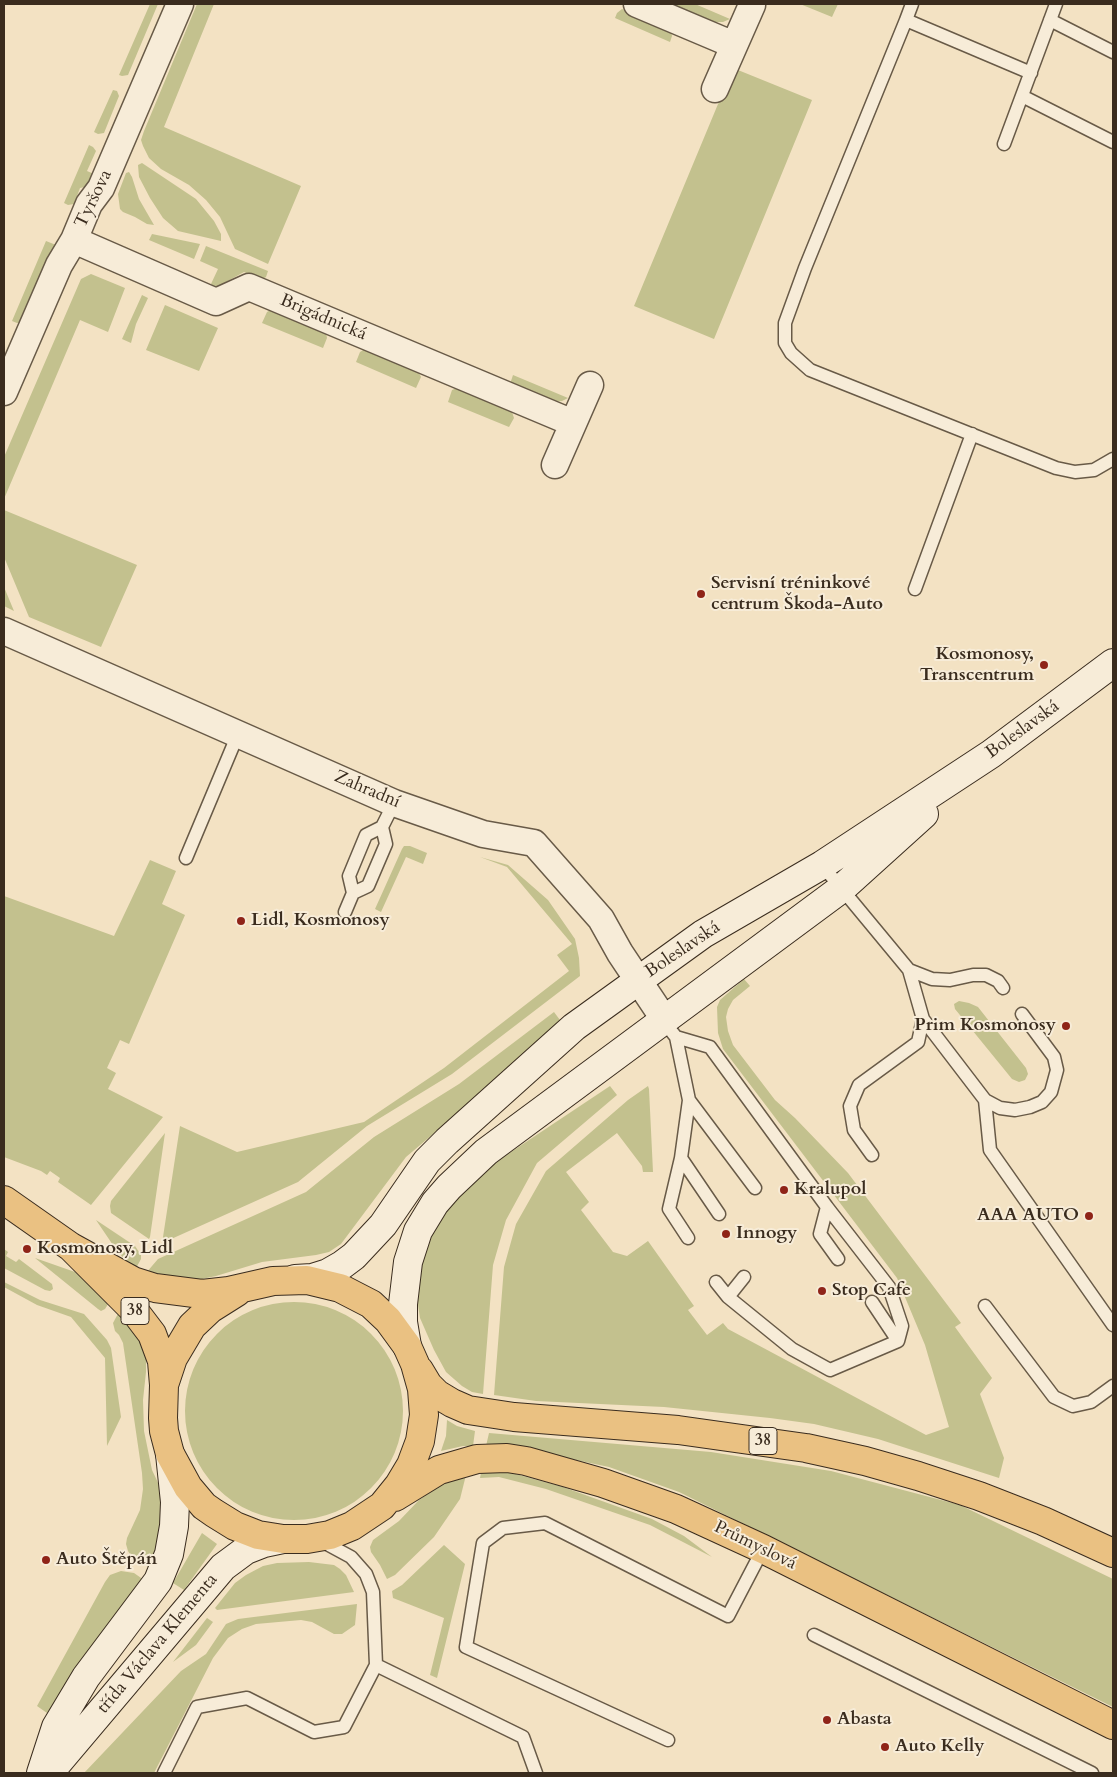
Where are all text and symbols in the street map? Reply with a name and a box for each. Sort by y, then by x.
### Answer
street label: Tyršova [71,166,117,232]
street label: Brigádnická [276,290,370,346]
place label: Servisní tréninkové centrum Škoda-Auto [711,573,883,616]
marker: Servisní tréninkové centrum Škoda-Auto [695,588,707,600]
place label: Kosmonosy, Transcentrum [920,644,1034,686]
marker: Kosmonosy, Transcentrum [1038,659,1050,671]
street label: Boleslavská [982,696,1064,764]
street label: Zahradní [331,766,403,814]
place label: Lidl, Kosmonosy [251,910,390,932]
marker: Lidl, Kosmonosy [235,915,247,927]
street label: Boleslavská [641,917,725,983]
place label: Prim Kosmonosy [914,1015,1056,1037]
marker: Prim Kosmonosy [1060,1020,1072,1032]
place label: Kralupol [794,1179,867,1201]
marker: Kralupol [778,1184,790,1196]
place label: AAA AUTO [977,1205,1079,1227]
marker: AAA AUTO [1083,1210,1095,1222]
place label: Innogy [736,1223,797,1245]
marker: Innogy [720,1228,732,1240]
place label: Kosmonosy, Lidl [37,1238,173,1260]
marker: Kosmonosy, Lidl [21,1243,33,1255]
place label: Stop Cafe [832,1280,911,1302]
marker: Stop Cafe [816,1285,828,1297]
road number: 38 [121,1298,149,1324]
road number: 38 [749,1428,777,1454]
street label: Průmyslová [710,1517,800,1575]
place label: Auto Štěpán [56,1549,157,1571]
marker: Auto Štěpán [40,1554,52,1566]
street label: třída Václava Klementa [93,1570,223,1718]
place label: Abasta [837,1709,892,1731]
marker: Abasta [821,1714,833,1726]
place label: Auto Kelly [895,1736,984,1758]
marker: Auto Kelly [879,1741,891,1753]

